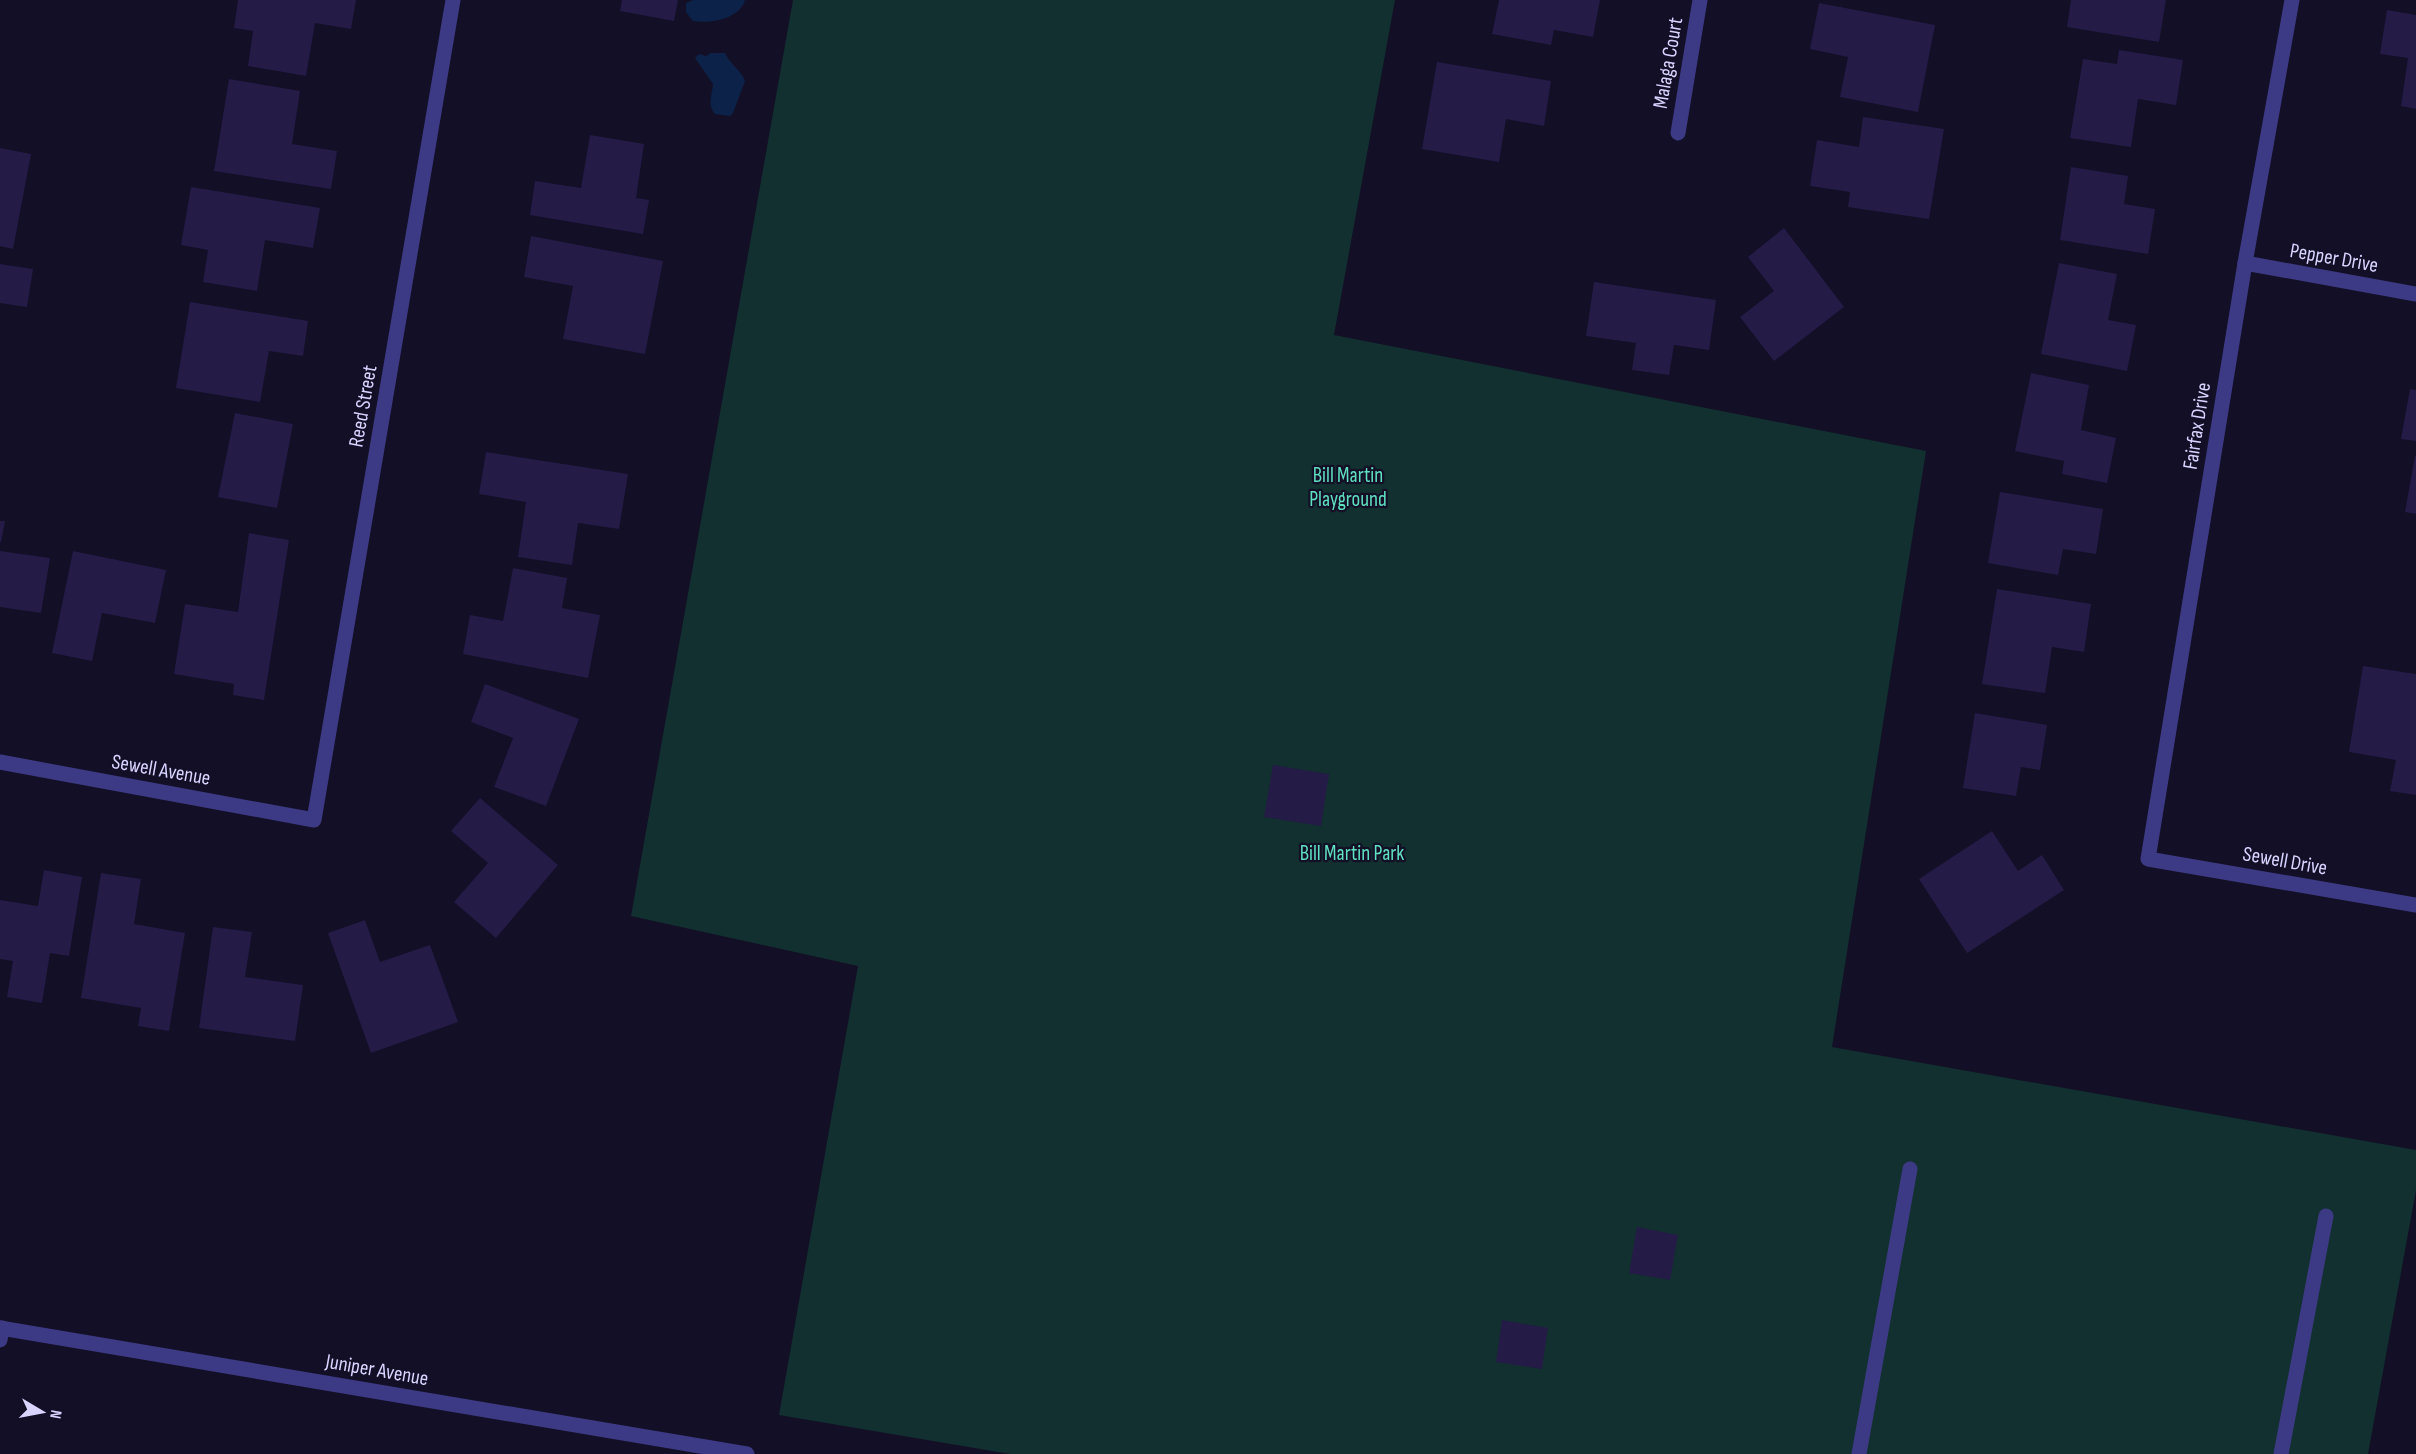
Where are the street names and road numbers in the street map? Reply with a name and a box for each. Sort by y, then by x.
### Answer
street label: Malaga Court [1648,15,1688,111]
street label: Pepper Drive [2288,238,2380,278]
street label: Reed Street [344,363,382,449]
street label: Fairfax Drive [2178,381,2216,471]
street label: Sewell Avenue [110,749,212,791]
street label: Sewell Drive [2241,841,2329,881]
street label: Juniper Avenue [323,1349,430,1391]

